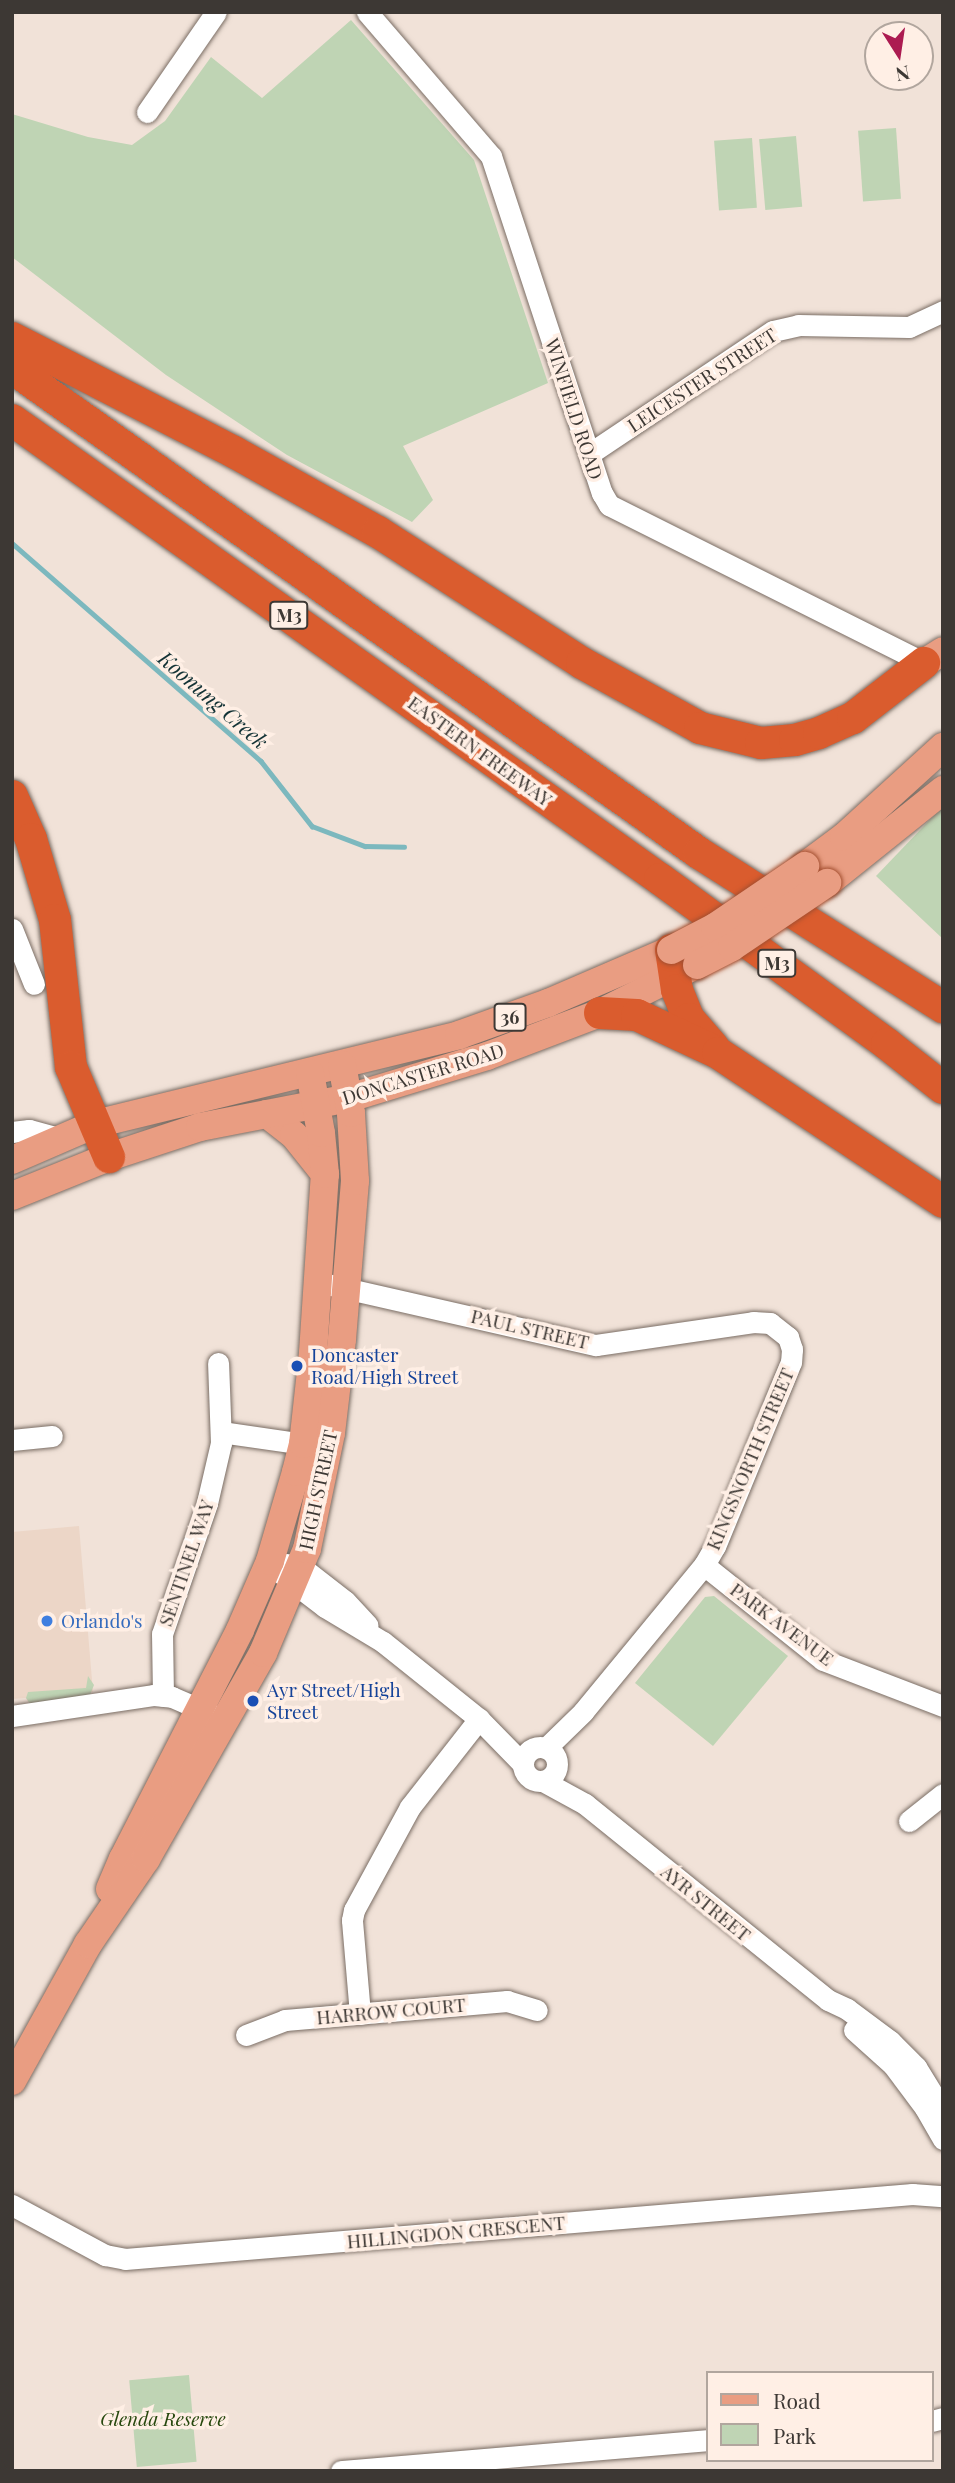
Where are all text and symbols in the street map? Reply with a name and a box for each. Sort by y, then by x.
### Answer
north arrow [864,21,934,91]
text: N [894,60,912,89]
street label: LEICESTER STREET [623,323,781,437]
street label: WINFIELD ROAD [540,336,608,482]
road number: M3 [268,600,310,630]
water label: Koonung Creek [154,645,274,753]
street label: EASTERN FREEWAY [404,691,556,811]
road number: M3 [756,948,798,978]
road number: 36 [492,1002,528,1032]
street label: DONCASTER ROAD [339,1039,507,1109]
street label: PAUL STREET [469,1304,591,1354]
place label: Doncaster Road/High Street [311,1344,458,1388]
marker: Doncaster Road/High Street [289,1358,305,1374]
street label: KINGSNORTH STREET [701,1365,799,1553]
street label: HIGH STREET [294,1428,342,1552]
street label: SENTINEL WAY [154,1497,218,1629]
street label: PARK AVENUE [726,1578,838,1670]
place label: Orlando's [61,1610,143,1632]
marker: Orlando's [39,1613,55,1629]
place label: Ayr Street/High Street [267,1679,401,1723]
marker: Ayr Street/High Street [245,1693,261,1709]
street label: AYR STREET [657,1860,755,1946]
street label: HARROW COURT [315,1993,467,2029]
street label: HILLINGDON CRESCENT [346,2211,566,2253]
legend [706,2371,934,2462]
text: Road [773,2386,821,2414]
park label: Glenda Reserve [100,2408,226,2430]
text: Park [773,2421,816,2449]

